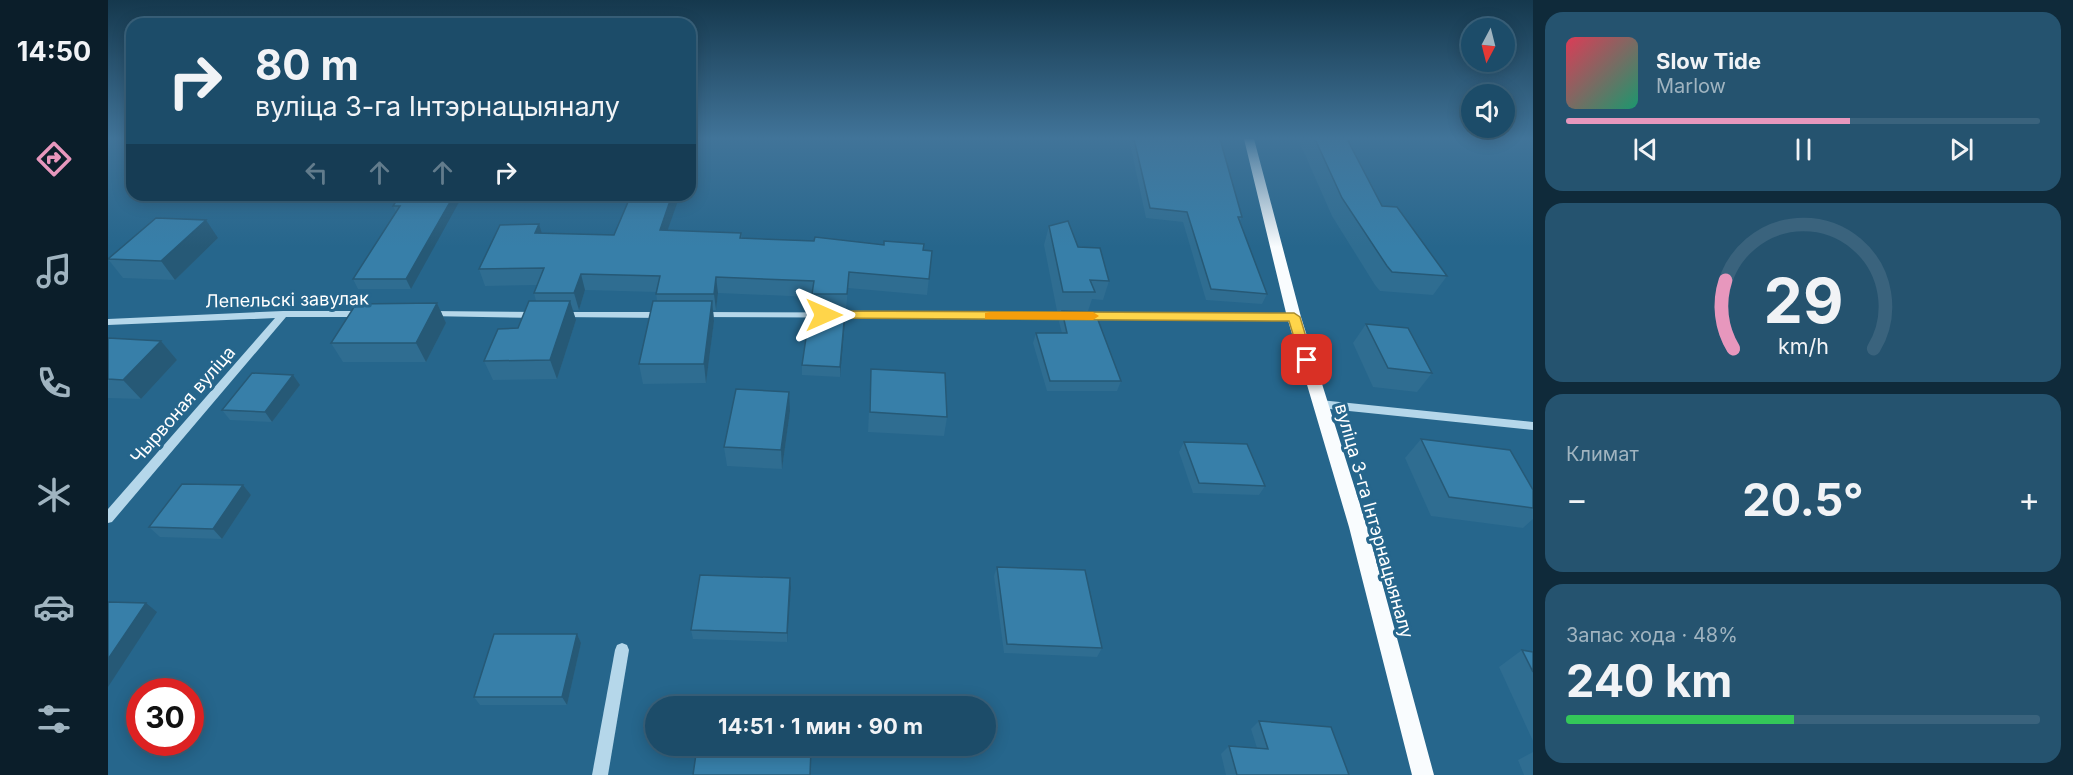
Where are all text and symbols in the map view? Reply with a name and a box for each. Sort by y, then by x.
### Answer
north arrow [1461,18,1515,72]
map controls [1461,18,1515,138]
text: 14:50 [17,35,91,68]
text: 80 m [255,39,359,90]
icon: right [156,42,234,120]
text: Slow Tide [1656,48,1761,74]
text: Marlow [1656,74,1726,98]
button: sound [1461,84,1515,138]
text: вуліца 3-га Інтэрнацыяналу [255,90,620,123]
icon: previous [1629,133,1662,166]
icon: pause [1787,133,1820,166]
icon: next [1945,133,1978,166]
icon: directions [33,138,75,180]
icon: left [300,156,333,189]
icon: ahead [363,156,396,189]
icon: ahead [426,156,459,189]
icon: right [489,156,522,189]
icon: music [33,250,75,292]
text: 29 [1763,263,1843,338]
position arrow [792,283,856,347]
street label: Лепельскі завулак [205,288,369,311]
pin [1281,334,1332,385]
text: km/h [1778,334,1828,360]
street label: Чырвоная вуліца [126,342,239,468]
icon: arrive [1290,343,1323,376]
icon: phone [33,362,75,404]
street label: вуліца 3-га Інтэрнацыяналу [1331,401,1418,641]
text: Климат [1566,442,1639,466]
text: 20.5° [1742,472,1864,527]
icon: climate [33,474,75,516]
text: − [1566,479,1588,519]
text: + [2018,479,2040,519]
icon: car [33,586,75,628]
text: Запас хода · 48% [1566,623,1738,647]
text: 240 km [1566,653,1732,708]
speed limit sign: 30 [126,678,204,756]
icon: filters [33,698,75,740]
text: 14:51 · 1 мин · 90 m [718,713,923,739]

